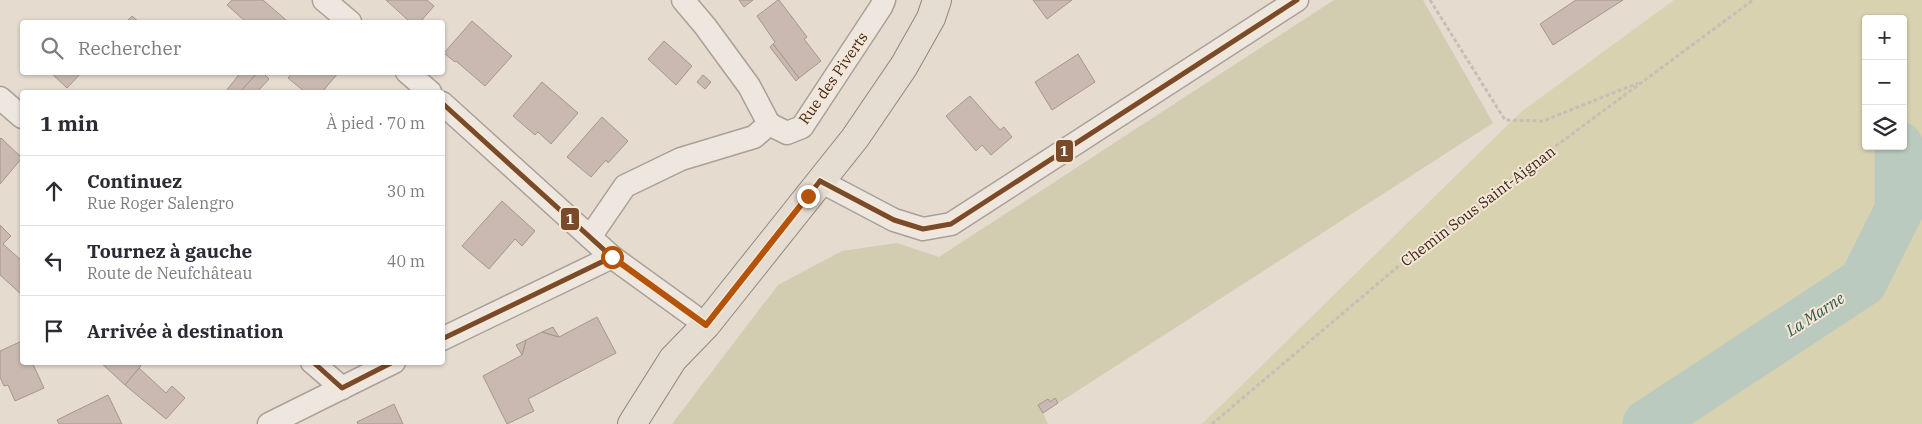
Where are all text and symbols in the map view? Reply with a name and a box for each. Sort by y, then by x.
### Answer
map controls [1862,15,1907,150]
button: + [1862,15,1907,60]
search box [20,20,445,75]
street label: Rue des Piverts [794,28,872,128]
icon: search [38,34,66,62]
text: Rechercher [78,36,181,60]
button: − [1862,60,1907,105]
button: layers [1862,105,1907,150]
text: 1 min [40,109,99,137]
text: À pied · 70 m [326,113,425,133]
line badge: 1 [1055,139,1074,163]
street label: Chemin Sous Saint-Aignan [1397,141,1559,270]
text: 1 [1060,142,1068,160]
text: Continuez [87,169,182,193]
icon: ahead [40,177,68,205]
text: 30 m [387,181,425,201]
route end [797,185,820,208]
text: Rue Roger Salengro [87,193,234,213]
line badge: 1 [560,207,580,231]
text: 1 [566,210,574,228]
text: Tournez à gauche [87,239,252,263]
route start [601,246,624,269]
icon: left [40,247,68,275]
text: 40 m [387,251,425,271]
text: Route de Neufchâteau [87,263,252,283]
water label: La Marne [1781,288,1848,341]
icon: arrive [40,317,68,345]
text: Arrivée à destination [87,319,284,343]

